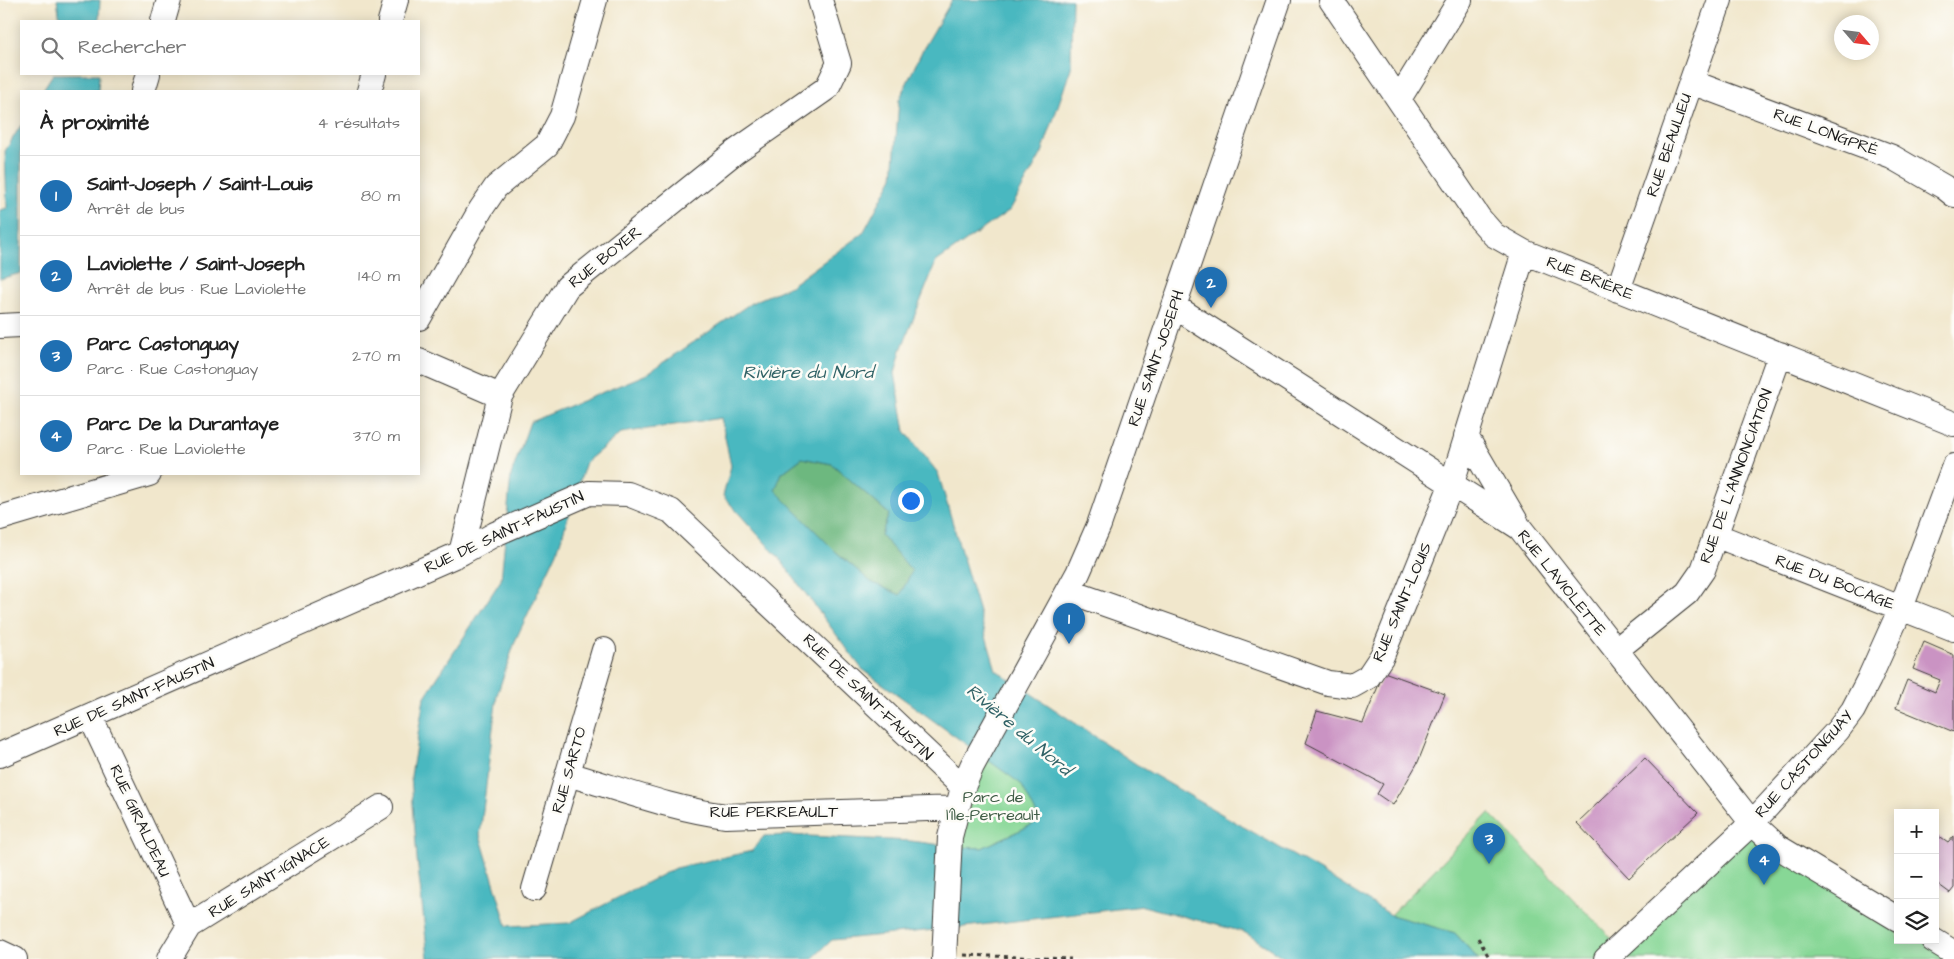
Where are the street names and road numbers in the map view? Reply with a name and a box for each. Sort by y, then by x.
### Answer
street label: RUE BEAULIEU [1641,90,1697,200]
street label: RUE LONGPRÉ [1770,103,1882,161]
street label: RUE BOYER [564,221,646,293]
street label: RUE BRIÈRE [1543,251,1637,306]
street label: RUE SAINT-JOSEPH [1122,287,1190,429]
street label: RUE DE L'ANNONCIATION [1694,386,1778,566]
street label: RUE DE SAINT-FAUSTIN [421,485,587,579]
street label: RUE LAVIOLETTE [1512,525,1612,641]
street label: RUE SAINT-LOUIS [1367,539,1437,665]
street label: RUE DU BOCAGE [1772,549,1898,615]
street label: RUE DE SAINT-FAUSTIN [798,629,938,765]
street label: RUE DE SAINT-FAUSTIN [50,652,218,742]
street label: RUE CASTONGUAY [1750,705,1859,823]
street label: RUE SARTO [546,724,592,816]
street label: RUE GIRALDEAU [104,761,176,881]
street label: RUE PERREAULT [710,801,838,823]
street label: RUE SAINT-IGNACE [204,831,334,923]

